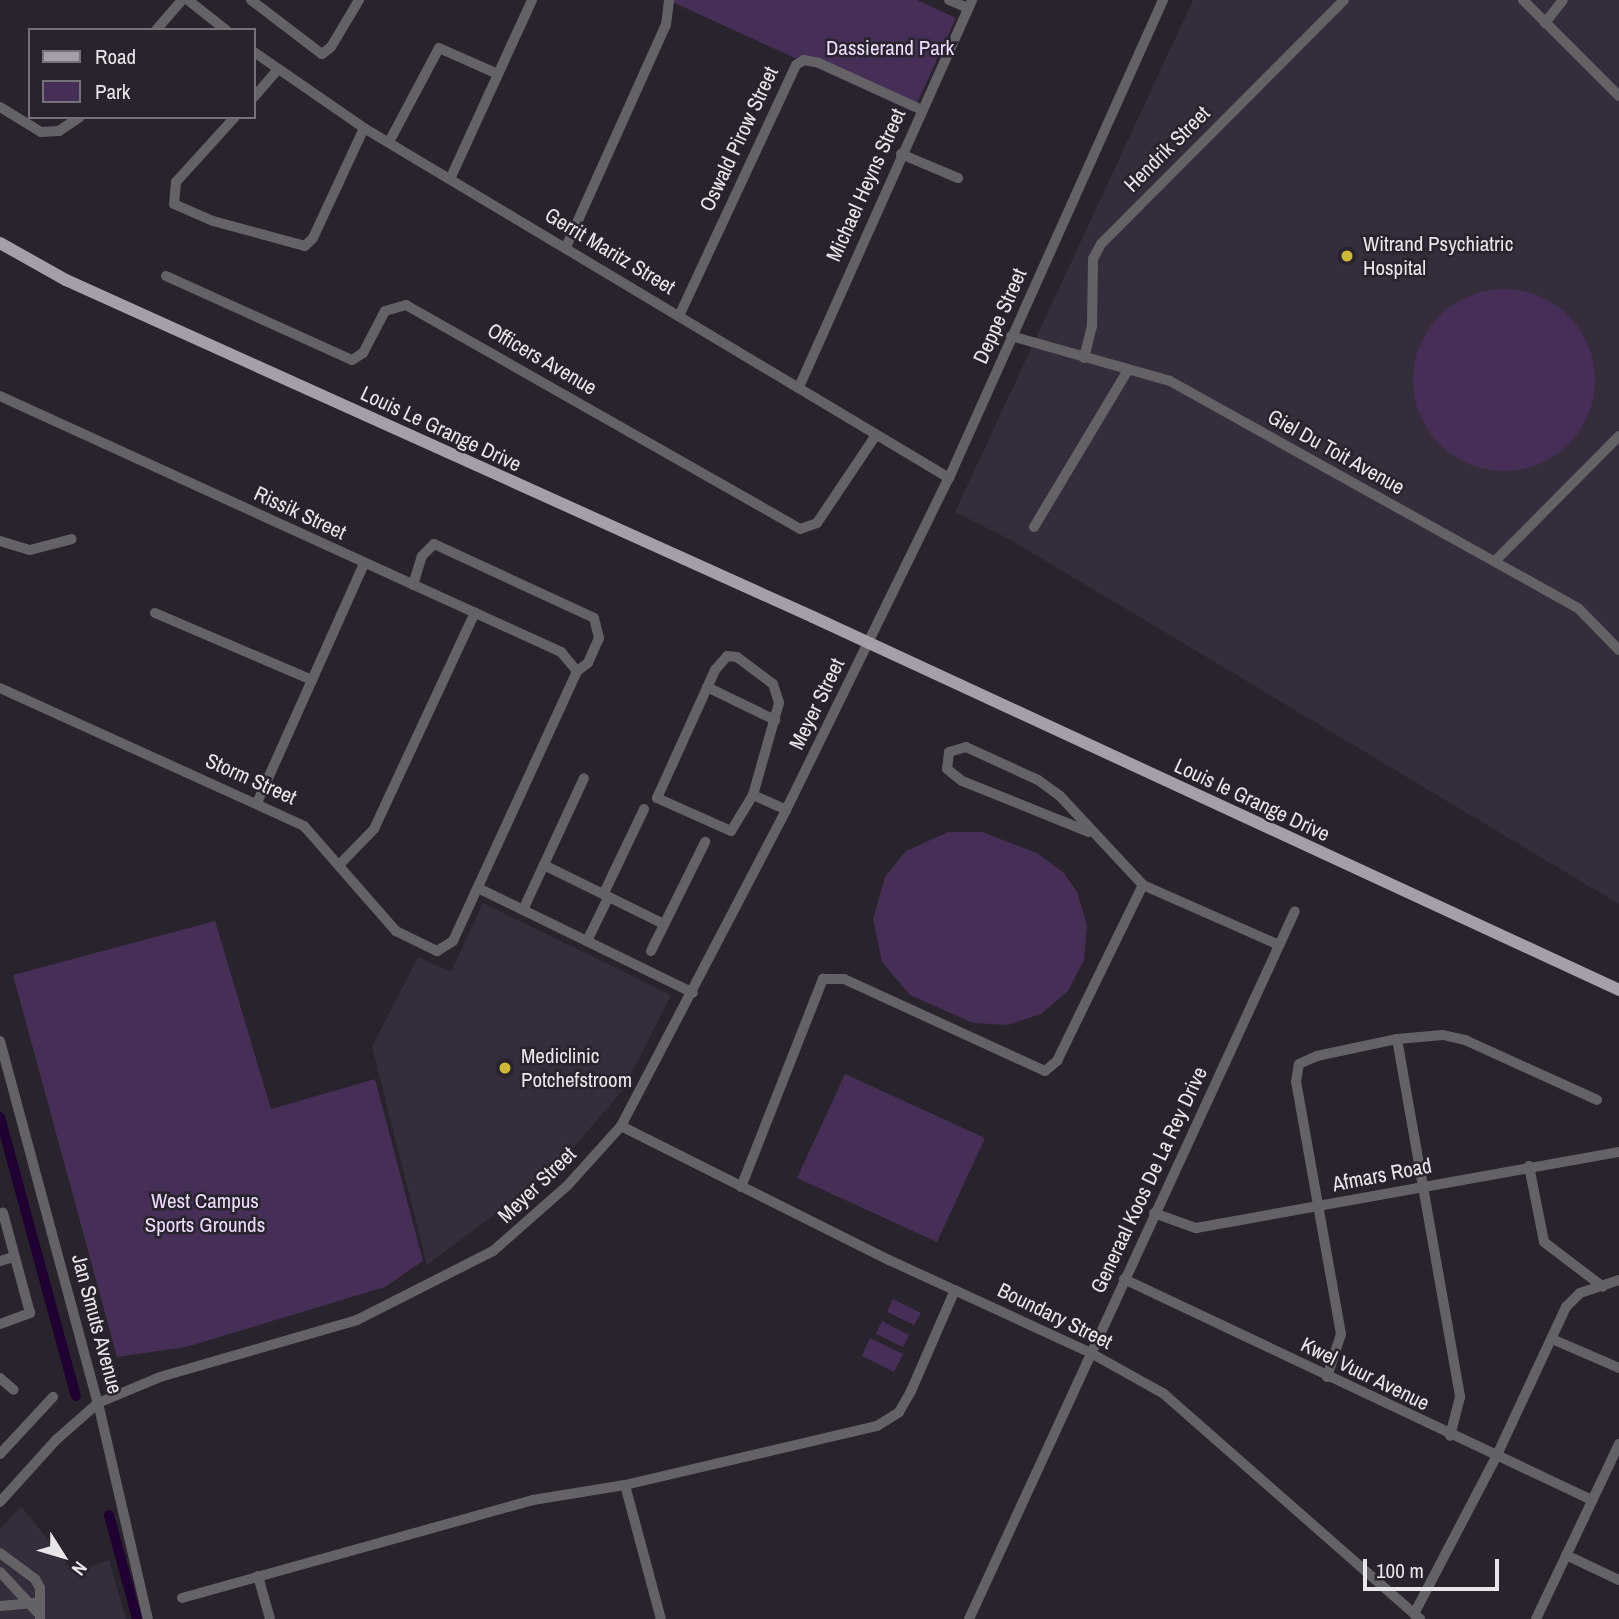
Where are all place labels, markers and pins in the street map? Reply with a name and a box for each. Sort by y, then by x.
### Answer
place label: Witrand Psychiatric Hospital [1363,231,1513,281]
marker: Witrand Psychiatric Hospital [1337,246,1357,266]
place label: Mediclinic Potchefstroom [521,1043,632,1093]
marker: Mediclinic Potchefstroom [495,1058,515,1078]

